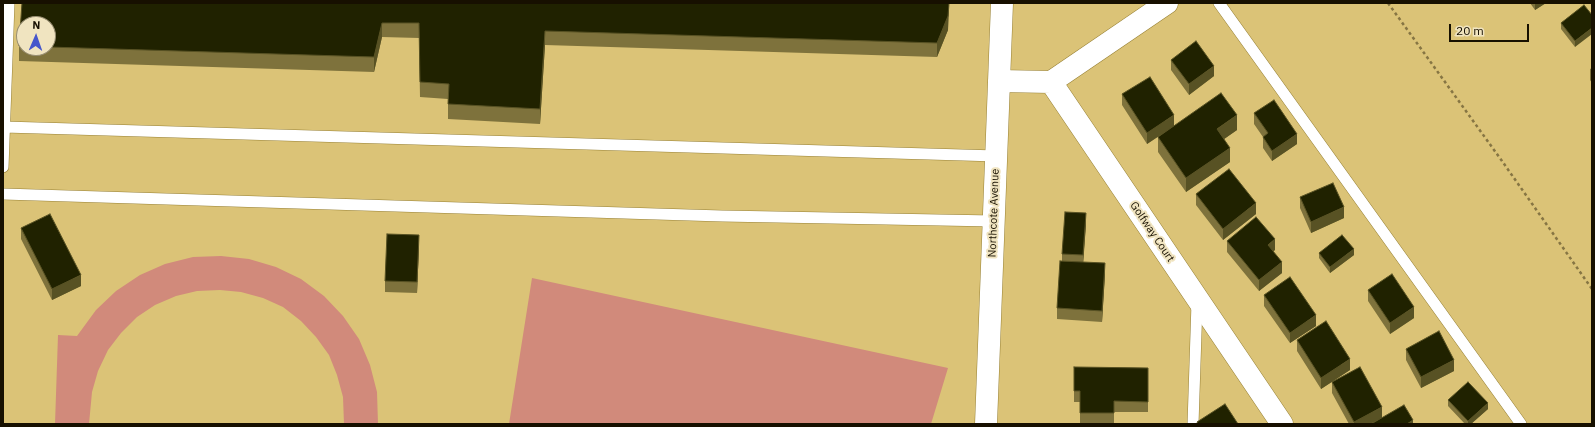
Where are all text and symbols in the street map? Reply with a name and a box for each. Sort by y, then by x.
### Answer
north arrow [16,16,56,56]
scale bar [1451,16,1531,42]
text: N [32,18,41,32]
text: 20 m [1456,23,1484,38]
street label: Northcote Avenue [986,168,1002,258]
street label: Golfway Court [1127,199,1177,265]

